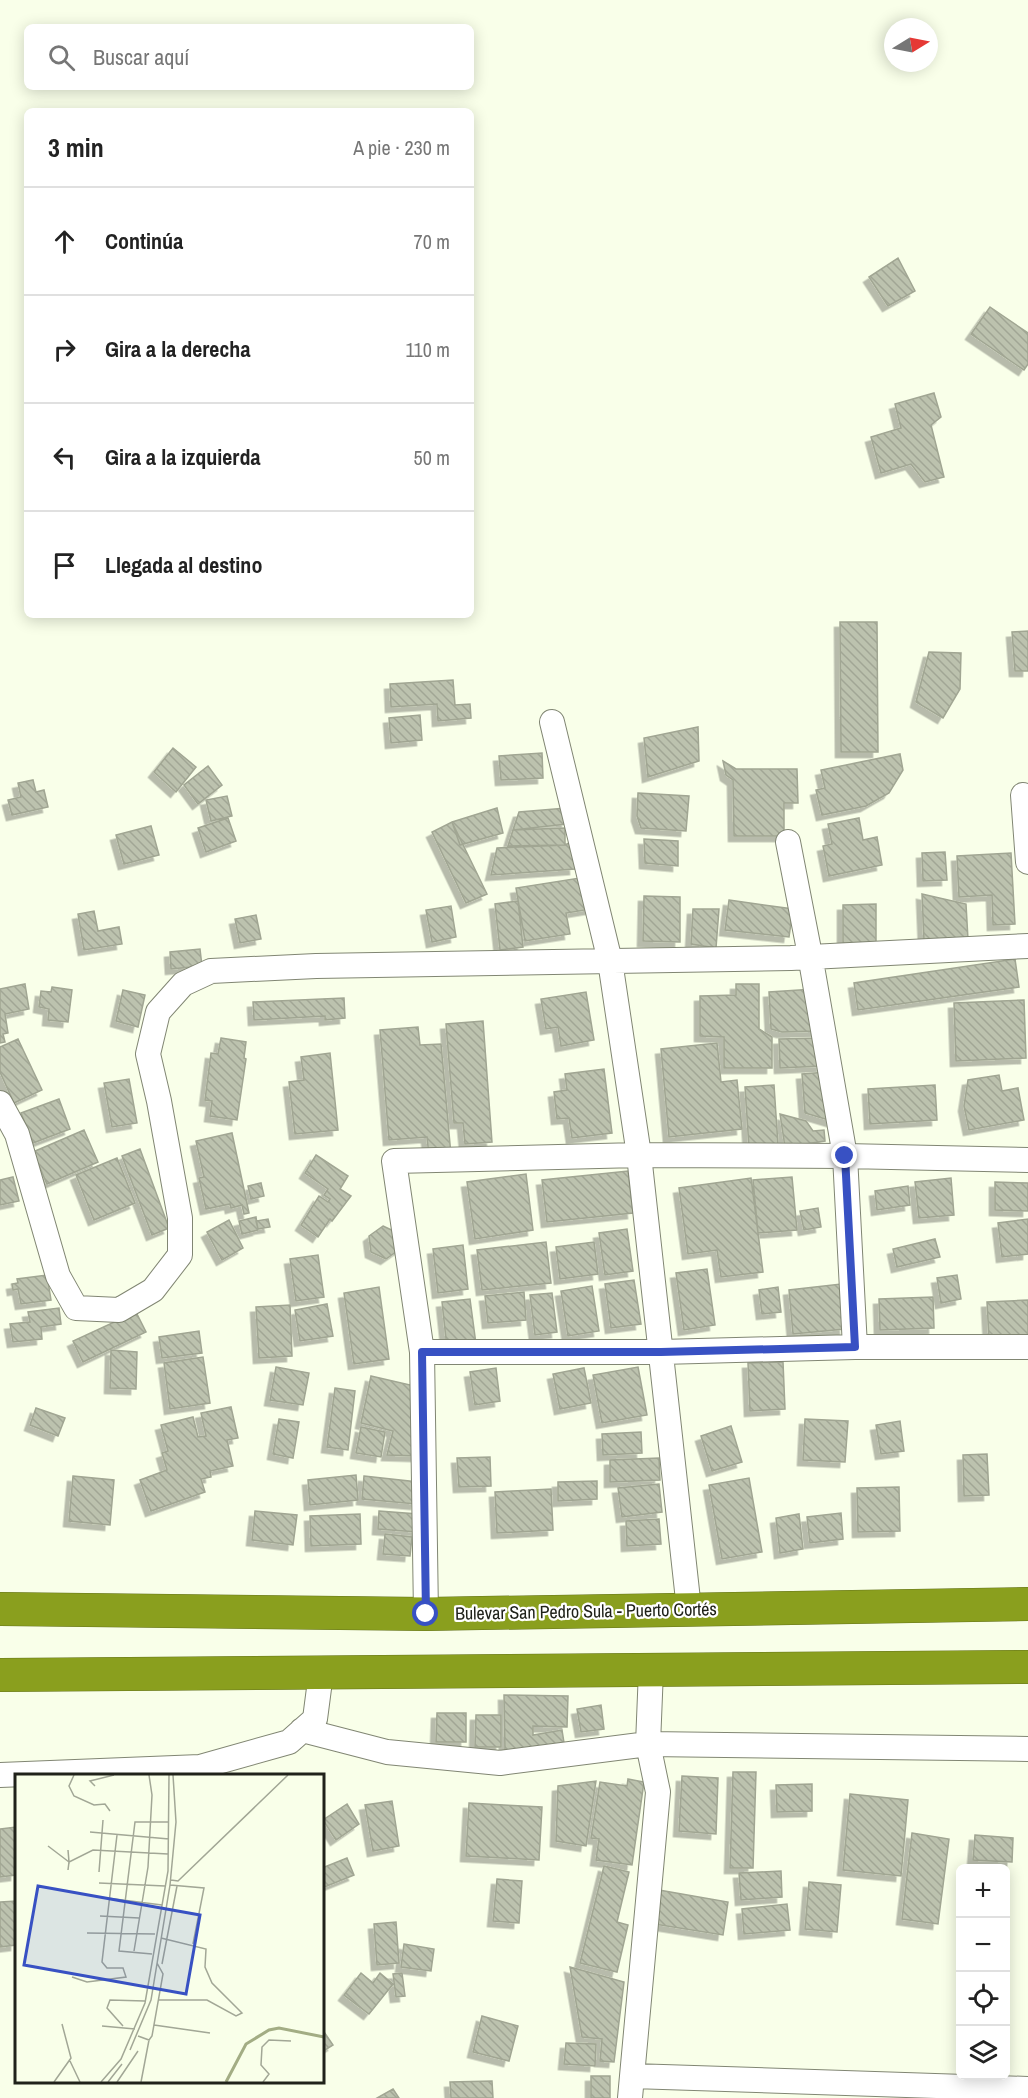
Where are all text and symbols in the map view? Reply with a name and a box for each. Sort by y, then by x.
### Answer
north arrow [884,18,938,72]
search box [24,24,474,90]
icon: search [45,41,78,74]
text: Buscar aquí [93,42,189,72]
text: 3 min [48,130,104,165]
text: A pie · 230 m [353,134,450,161]
icon: ahead [48,225,81,258]
text: Continúa [105,226,183,256]
text: 70 m [414,228,450,255]
icon: right [48,333,81,366]
text: Gira a la derecha [105,334,250,364]
text: 110 m [406,336,450,363]
icon: left [48,441,81,474]
text: Gira a la izquierda [105,442,260,472]
text: 50 m [414,444,450,471]
icon: arrive [48,549,81,582]
text: Llegada al destino [105,550,262,580]
route end [831,1142,857,1168]
street label: Bulevar San Pedro Sula - Puerto Cortés [455,1596,717,1626]
route start [412,1600,438,1626]
inset map [15,1774,324,2083]
map controls [956,1864,1010,2080]
button: + [956,1864,1010,1918]
button: − [956,1918,1010,1972]
button: locate [956,1972,1010,2026]
button: layers [956,2026,1010,2080]

